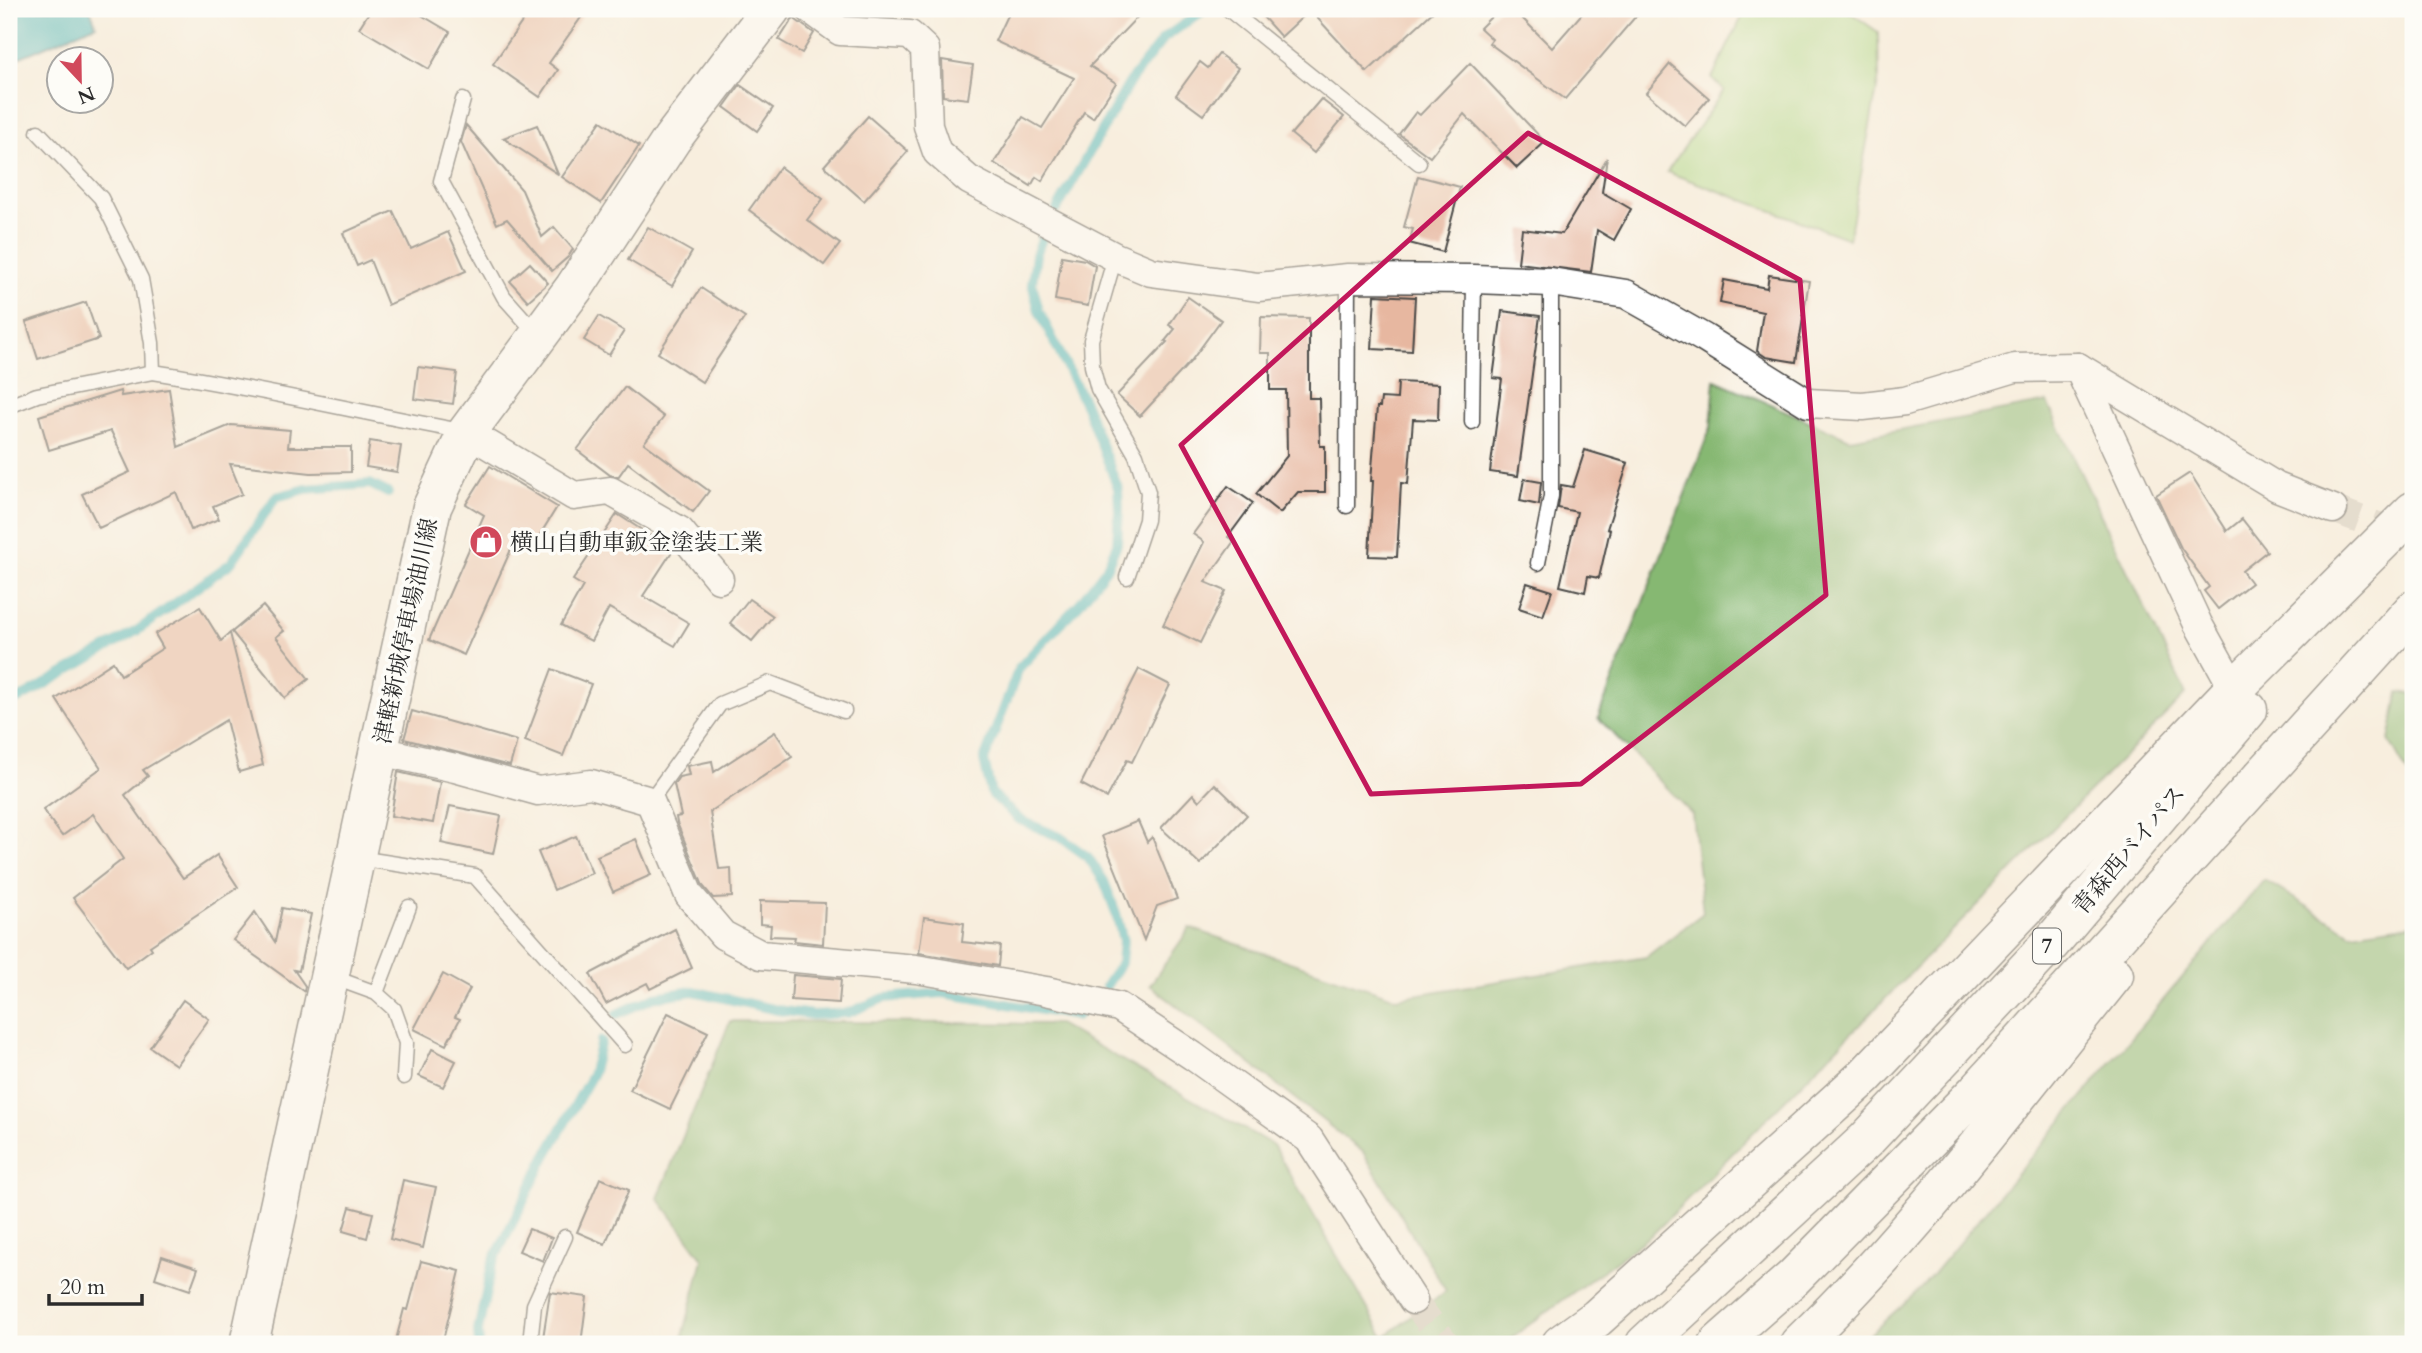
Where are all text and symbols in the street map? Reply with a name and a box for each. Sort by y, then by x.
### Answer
north arrow [46,46,116,116]
text: N [73,80,99,110]
street label: 津軽新城停車場油川線 [367,515,445,747]
shop icon: 横山自動車鈑金塗装工業 [467,523,505,561]
place label: 横山自動車鈑金塗装工業 [510,527,763,558]
street label: 青森西バイパス [2066,779,2192,921]
road number: 7 [2033,928,2061,964]
scale bar [49,1262,142,1306]
text: 20 m [60,1273,105,1302]

